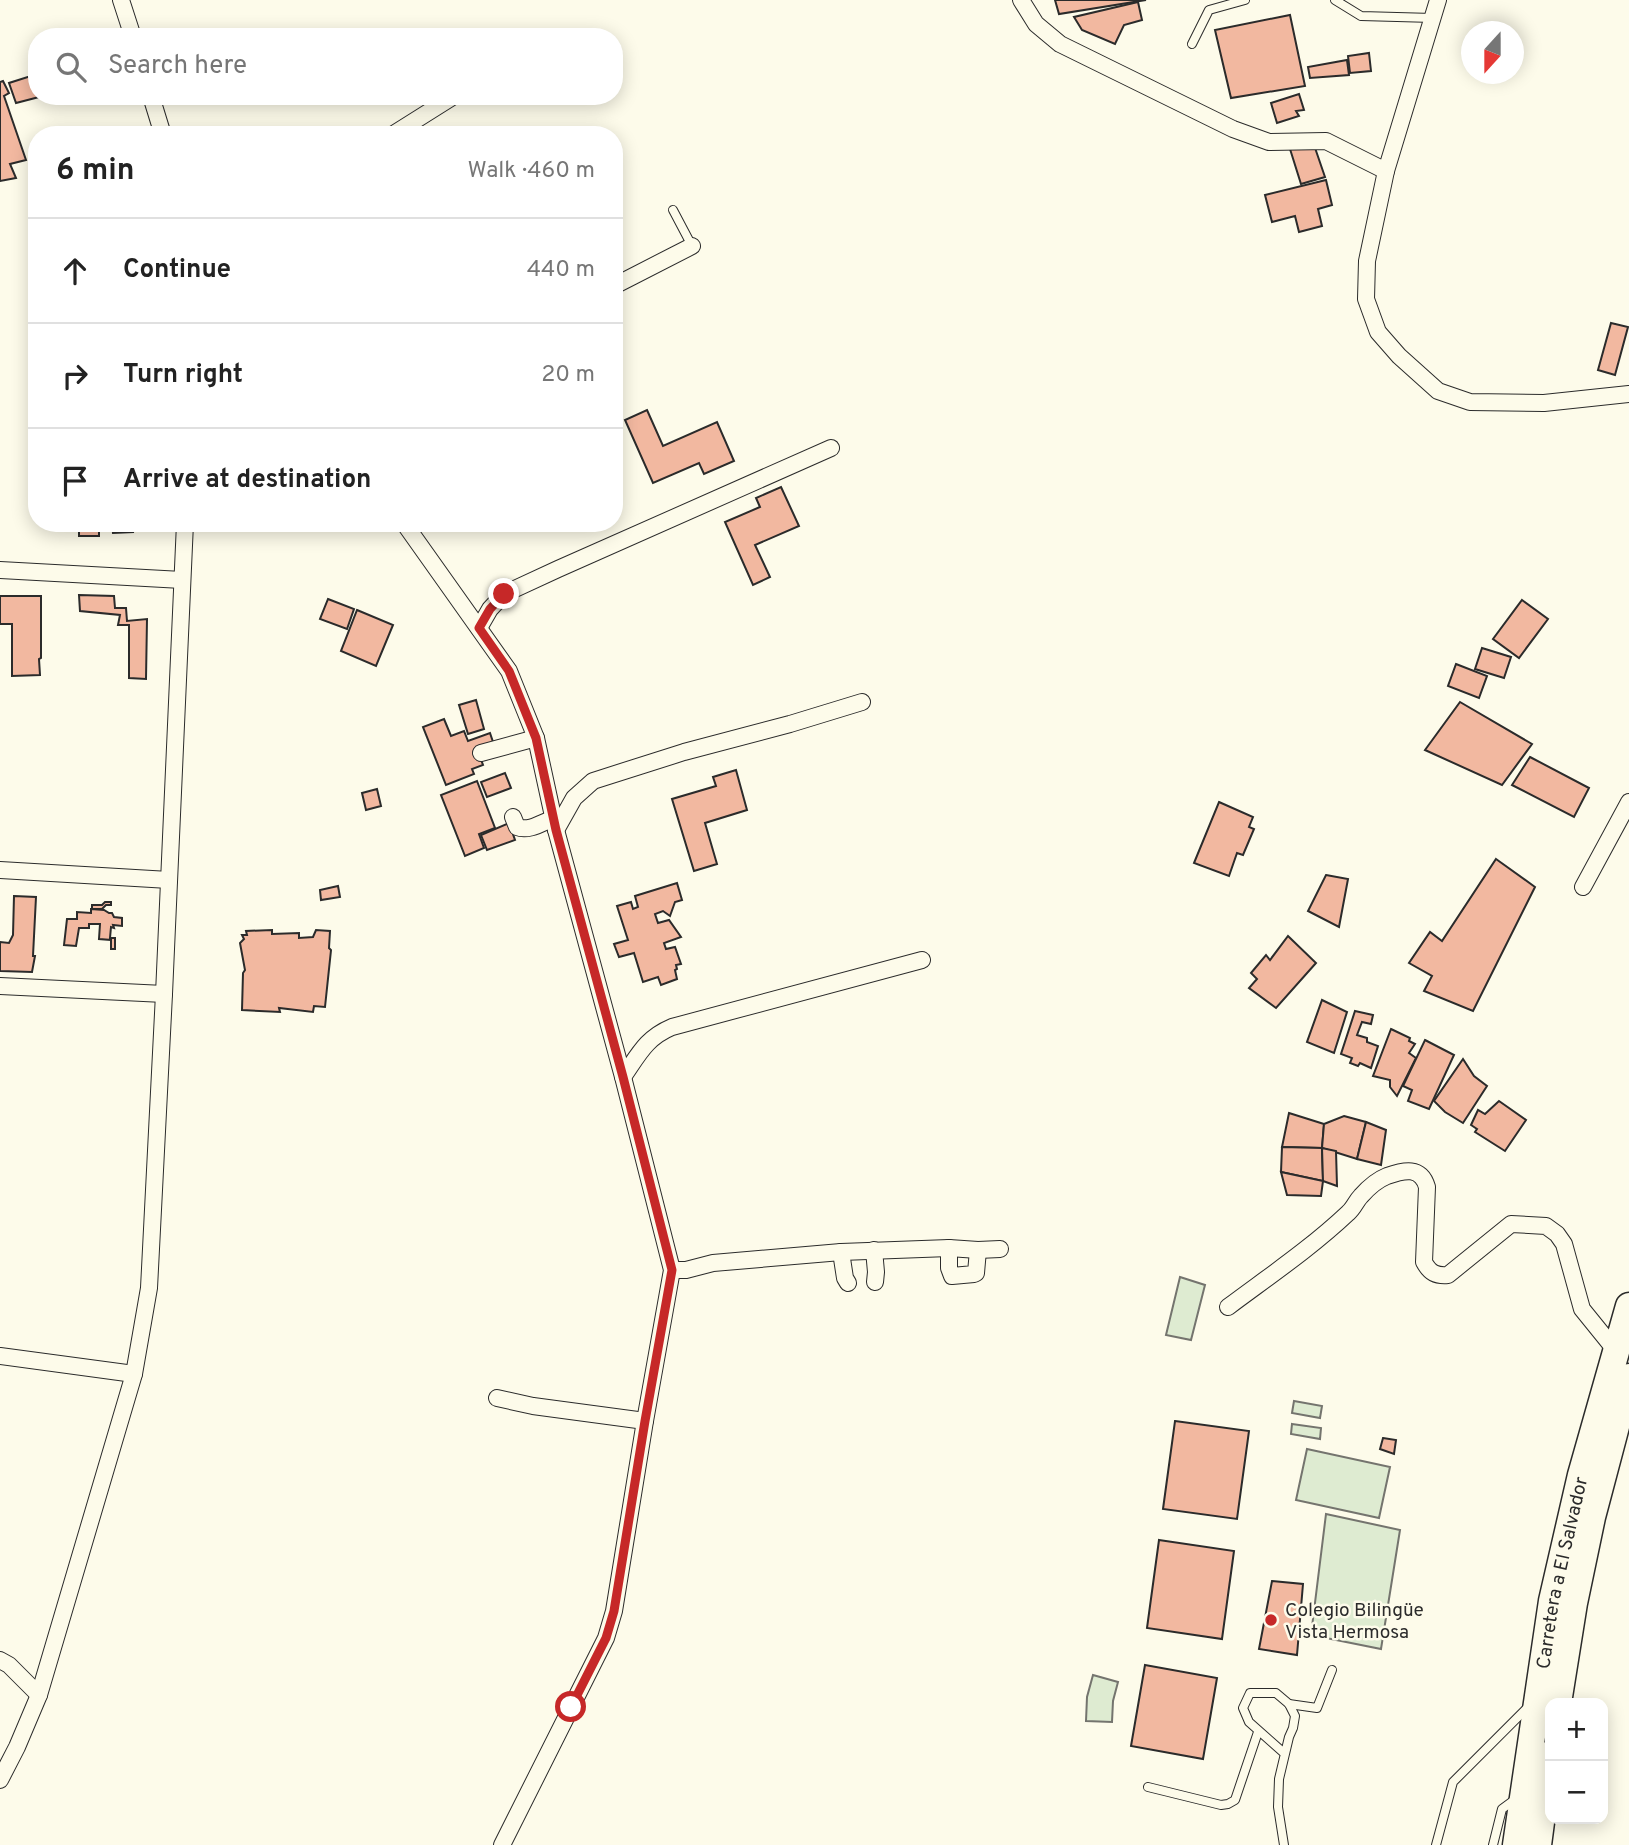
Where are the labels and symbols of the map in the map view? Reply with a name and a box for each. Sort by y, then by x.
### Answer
north arrow [1461,21,1524,84]
route end [488,578,519,609]
street label: Carretera a El Salvador [1532,1474,1594,1671]
place label: Colegio Bilingüe Vista Hermosa [1285,1599,1424,1645]
marker: Colegio Bilingüe Vista Hermosa [1263,1612,1279,1628]
route start [555,1691,586,1722]

